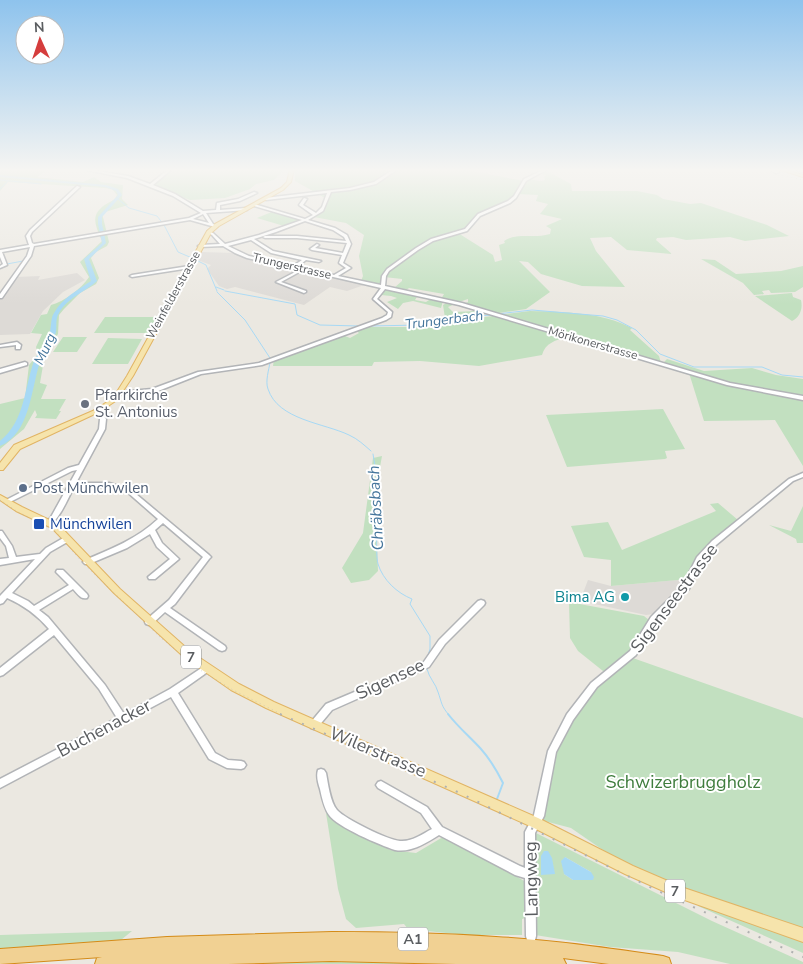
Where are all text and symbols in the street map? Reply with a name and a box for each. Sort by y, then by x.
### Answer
north arrow [15,15,65,65]
text: N [34,18,45,37]
street label: Weinfelderstrasse [142,248,204,342]
street label: Trungerstrasse [251,249,333,283]
water label: Trungerbach [404,306,484,334]
street label: Mörikonerstrasse [546,323,640,363]
water label: Murg [29,330,61,368]
place label: Pfarrkirche St. Antonius [95,385,178,422]
marker: Pfarrkirche St. Antonius [79,398,91,410]
water label: Chräbsbach [363,465,389,551]
place label: Post Münchwilen [33,478,149,498]
marker: Post Münchwilen [17,482,29,494]
place label: Münchwilen [50,514,132,534]
marker: Münchwilen [32,517,46,531]
street label: Sigenseestrasse [625,538,723,658]
place label: Bima AG [555,587,615,607]
marker: Bima AG [619,591,631,603]
road number: 7 [181,646,201,669]
street label: Sigensee [352,653,428,705]
street label: Buchenacker [53,693,156,763]
street label: Wilerstrasse [326,721,430,783]
park label: Schwizerbruggholz [605,770,761,794]
street label: Langweg [518,841,544,917]
road number: 7 [665,879,685,902]
road number: A1 [398,928,428,951]

